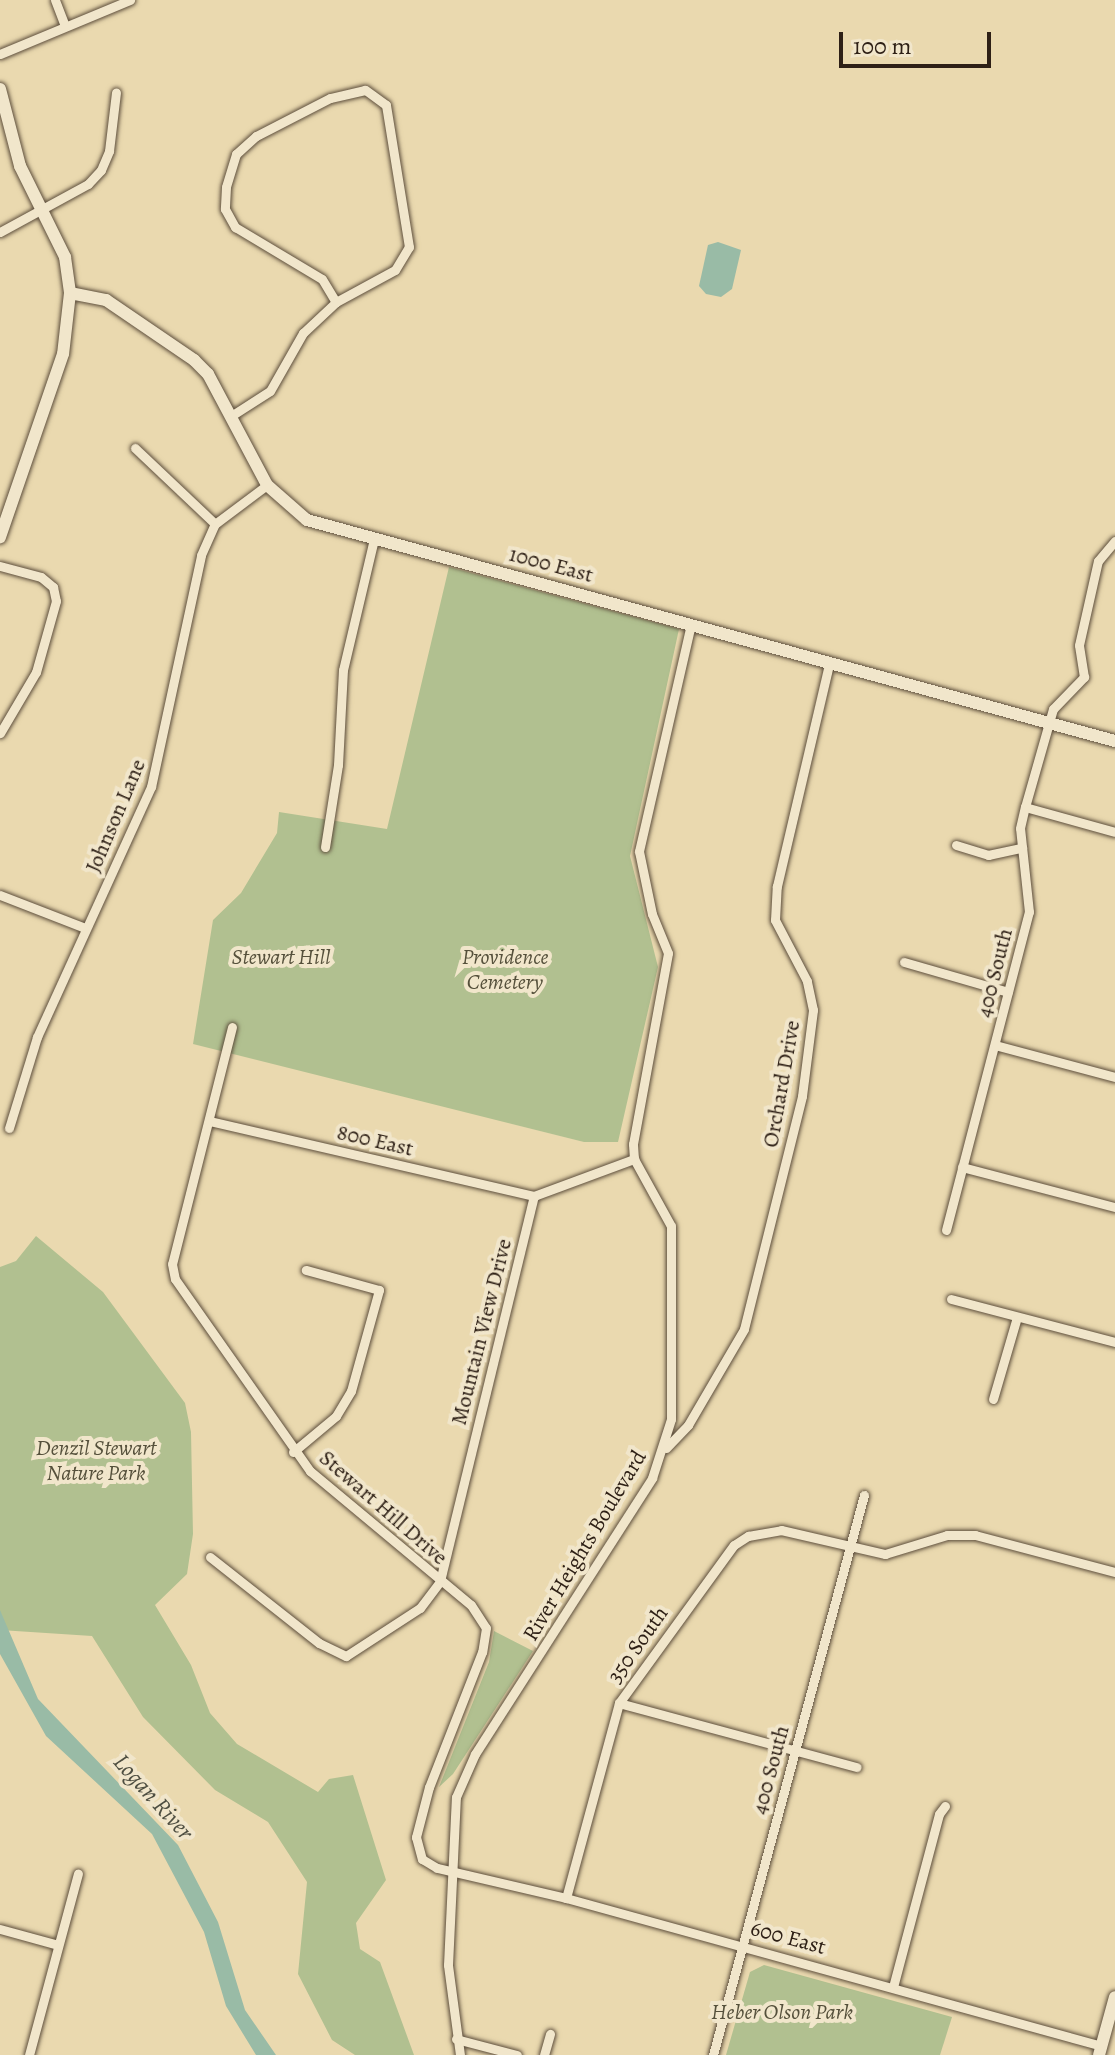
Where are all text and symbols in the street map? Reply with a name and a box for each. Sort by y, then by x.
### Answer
scale bar [843,16,995,66]
text: 100 m [853,30,912,62]
street label: 1000 East [506,541,596,589]
street label: Johnson Lane [80,755,152,877]
street label: 400 South [971,926,1019,1020]
park label: Providence Cemetery [462,944,548,996]
park label: Stewart Hill [231,945,331,971]
street label: Orchard Drive [758,1018,806,1150]
street label: 800 East [334,1119,416,1163]
street label: Mountain View Drive [446,1236,518,1428]
park label: Denzil Stewart Nature Park [36,1435,156,1486]
street label: Stewart Hill Drive [313,1445,453,1571]
street label: River Heights Boulevard [518,1446,652,1646]
street label: 350 South [602,1601,674,1689]
street label: 400 South [746,1723,796,1817]
water label: Logan River [107,1748,199,1846]
street label: 600 East [747,1915,829,1961]
park label: Heber Olson Park [711,2000,853,2026]

